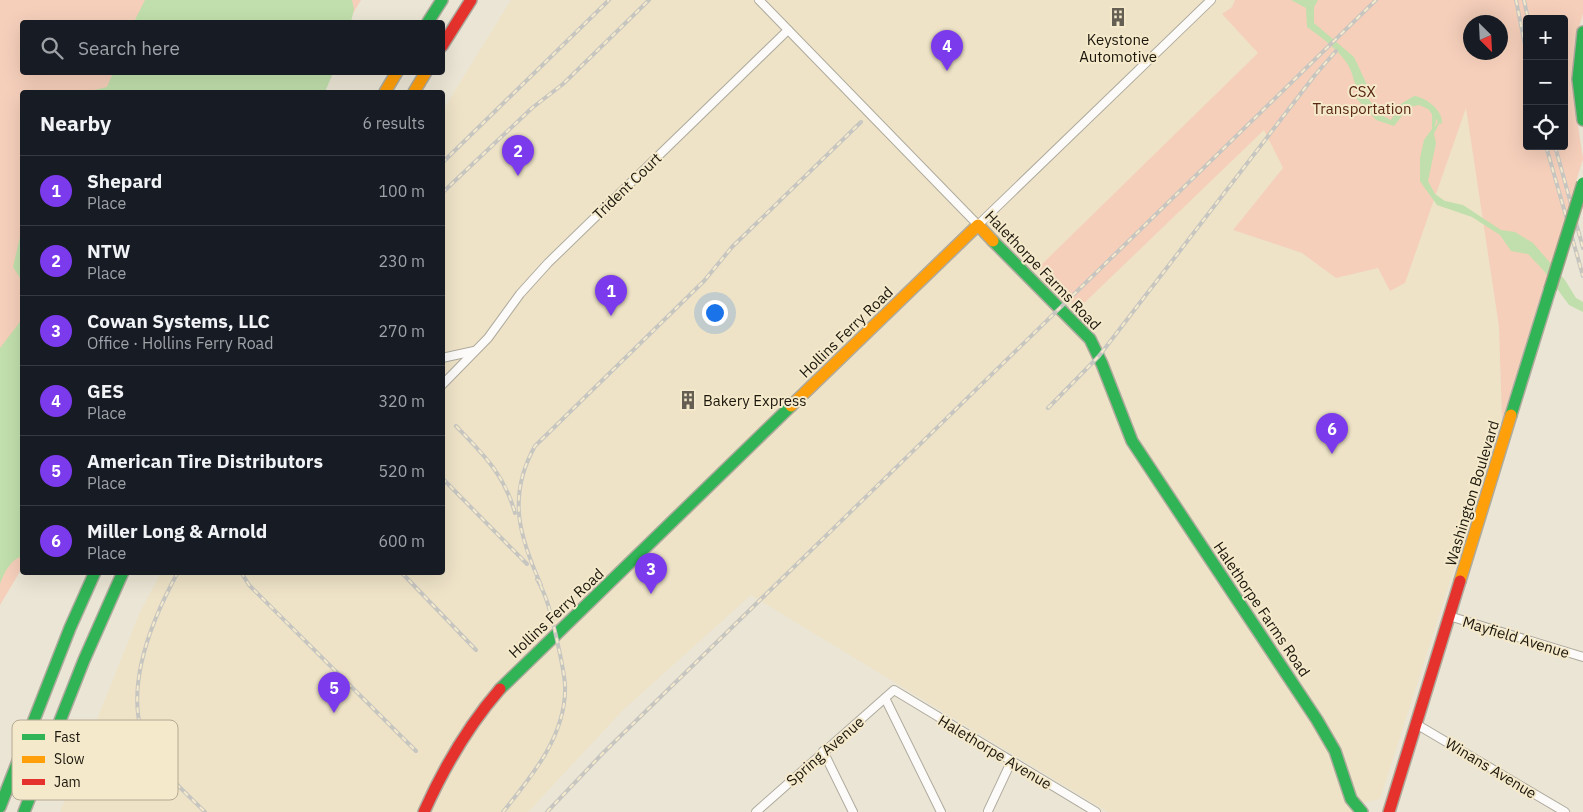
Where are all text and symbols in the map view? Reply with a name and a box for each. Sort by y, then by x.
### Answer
building icon: Keystone Automotive [1107,6,1129,28]
north arrow [1463,15,1508,60]
map controls [1523,15,1568,150]
button: + [1523,15,1568,60]
search box [20,20,445,75]
pin: 4 [931,30,963,71]
place label: Keystone Automotive [1079,30,1157,66]
icon: search [38,34,66,62]
text: Search here [78,36,180,60]
button: − [1523,60,1568,105]
park label: CSX Transportation [1312,82,1412,118]
button: locate [1523,105,1568,150]
text: Nearby [40,109,111,137]
text: 6 results [362,113,425,133]
pin: 2 [502,135,534,176]
street label: Trident Court [589,148,665,224]
text: Shepard [87,169,162,193]
text: 1 [51,181,61,201]
text: 100 m [378,181,425,201]
text: Place [87,193,126,213]
street label: Halethorpe Farms Road [981,206,1105,334]
text: NTW [87,239,130,263]
text: 2 [51,251,61,271]
text: 230 m [378,251,425,271]
text: Place [87,263,126,283]
pin: 1 [595,275,627,316]
street label: Hollins Ferry Road [795,282,897,382]
your location [702,300,728,326]
text: Cowan Systems, LLC [87,309,270,333]
text: 3 [51,321,61,341]
text: 270 m [378,321,425,341]
text: Office · Hollins Ferry Road [87,333,273,353]
text: GES [87,379,124,403]
building icon: Bakery Express [677,389,699,411]
text: 4 [51,391,61,411]
text: 320 m [378,391,425,411]
place label: Bakery Express [703,391,807,410]
text: Place [87,403,126,423]
pin: 6 [1316,413,1348,454]
street label: Washington Boulevard [1441,418,1503,568]
text: American Tire Distributors [87,449,323,473]
text: 5 [51,461,61,481]
text: 520 m [378,461,425,481]
text: Place [87,473,126,493]
text: Miller Long & Arnold [87,519,267,543]
text: 6 [51,531,61,551]
text: 600 m [378,531,425,551]
street label: Halethorpe Farms Road [1210,538,1314,680]
text: Place [87,543,126,563]
pin: 3 [635,553,667,594]
street label: Hollins Ferry Road [504,564,608,662]
street label: Mayfield Avenue [1460,612,1572,662]
pin: 5 [318,672,350,713]
street label: Halethorpe Avenue [935,711,1055,793]
street label: Spring Avenue [782,712,868,790]
legend [12,720,178,800]
text: Fast [54,728,80,746]
street label: Winans Avenue [1442,733,1540,803]
text: Slow [54,750,85,768]
text: Jam [54,773,81,791]

